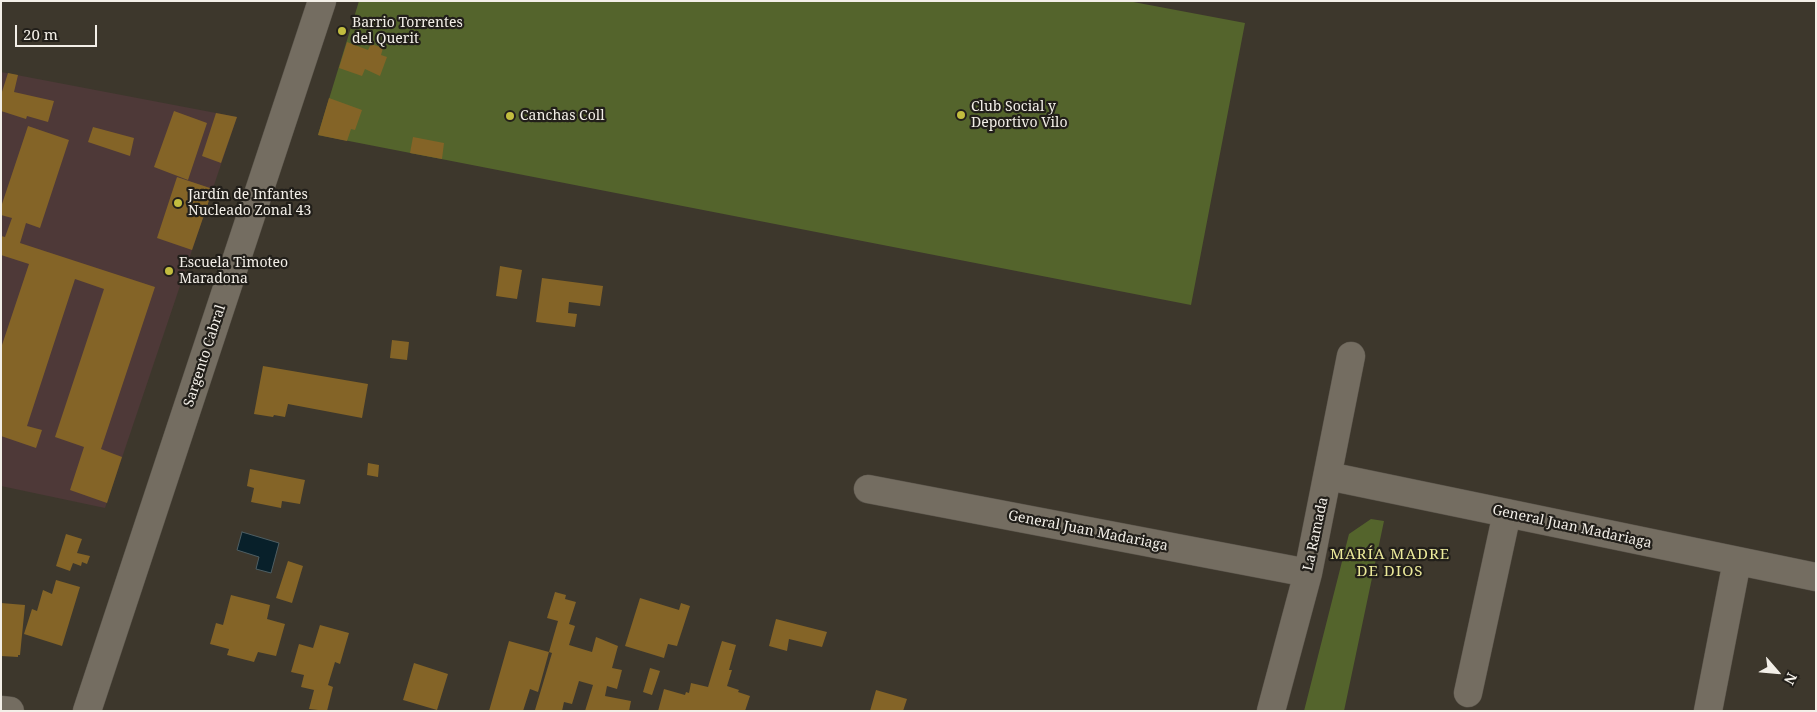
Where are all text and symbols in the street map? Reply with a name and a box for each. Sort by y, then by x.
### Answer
scale bar [18,15,100,47]
place label: Barrio Torrentes del Querit [352,15,463,48]
text: 20 m [23,24,58,44]
marker: Barrio Torrentes del Querit [336,25,348,37]
place label: Club Social y Deportivo Vilo [971,99,1068,132]
place label: Canchas Coll [520,108,604,124]
marker: Club Social y Deportivo Vilo [955,109,967,121]
marker: Canchas Coll [504,110,516,122]
place label: Jardín de Infantes Nucleado Zonal 43 [188,187,311,220]
marker: Jardín de Infantes Nucleado Zonal 43 [172,197,184,209]
place label: Escuela Timoteo Maradona [179,255,288,288]
marker: Escuela Timoteo Maradona [163,265,175,277]
street label: Sargento Cabral [181,303,229,409]
street label: La Ramada [1300,496,1332,572]
street label: General Juan Madariaga [1491,502,1653,552]
street label: General Juan Madariaga [1007,507,1169,555]
district label: MARÍA MADRE DE DIOS [1329,546,1451,581]
north arrow [1752,647,1802,697]
text: N [1780,670,1802,688]

